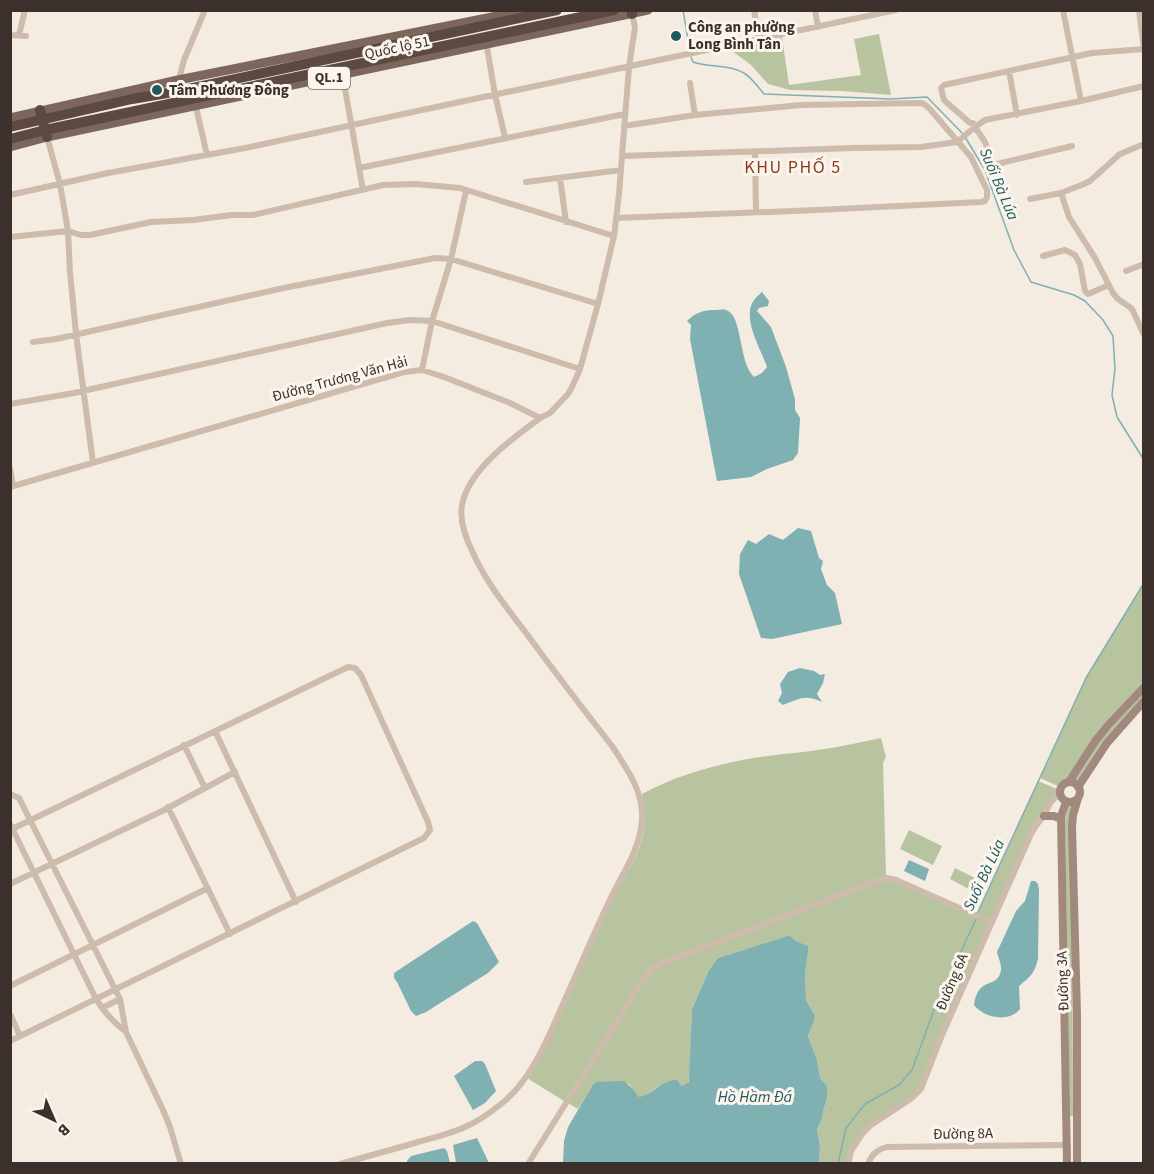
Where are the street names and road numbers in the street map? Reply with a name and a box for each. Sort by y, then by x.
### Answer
street label: Quốc lộ 51 [363,31,431,65]
road number: QL.1 [308,67,350,89]
street label: Đường Trương Văn Hải [270,351,410,407]
street label: Đường 6A [931,949,974,1014]
street label: Đường 3A [1051,950,1075,1011]
street label: Đường 8A [933,1123,994,1145]

